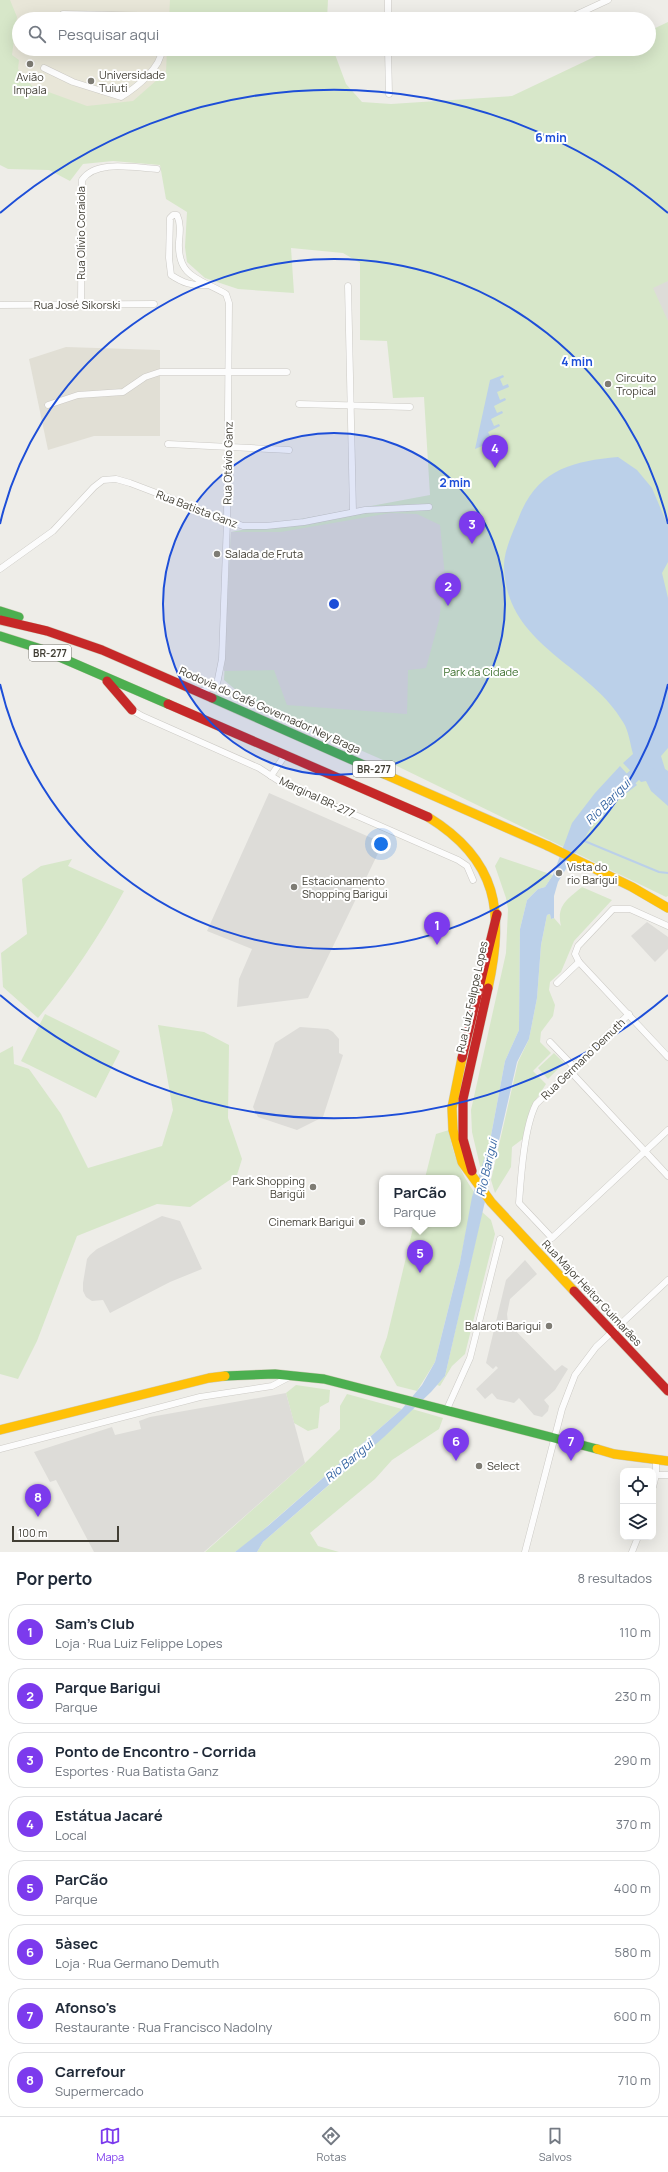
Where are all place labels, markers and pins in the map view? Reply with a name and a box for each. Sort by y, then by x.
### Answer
marker: Avião Impala [25,59,35,69]
place label: Universidade Tuiuti [99,67,166,95]
place label: Avião Impala [13,69,47,97]
marker: Universidade Tuiuti [86,76,96,86]
place label: Circuito Tropical [616,370,657,398]
marker: Circuito Tropical [603,379,613,389]
pin: 4 [482,435,508,468]
pin: 3 [459,511,485,544]
place label: Salada de Fruta [225,546,303,561]
marker: Salada de Fruta [212,549,222,559]
pin: 2 [435,573,461,606]
centre of rings [327,597,341,611]
place label: Vista do rio Barigui [567,859,617,887]
marker: Vista do rio Barigui [554,868,564,878]
place label: Estacionamento Shopping Barigui [302,873,388,901]
marker: Estacionamento Shopping Barigui [289,882,299,892]
pin: 1 [424,912,450,945]
place label: Park Shopping Barigüi [232,1173,305,1201]
marker: Park Shopping Barigüi [308,1182,318,1192]
place label: Cinemark Barigui [269,1214,354,1229]
marker: Cinemark Barigui [357,1217,367,1227]
pin: 5 [407,1240,433,1273]
place label: Balaroti Barigui [465,1318,541,1333]
marker: Balaroti Barigui [544,1321,554,1331]
pin: 6 [443,1428,469,1461]
pin: 7 [558,1428,584,1461]
place label: Select [487,1458,520,1473]
marker: Select [474,1461,484,1471]
pin: 8 [25,1484,51,1517]

